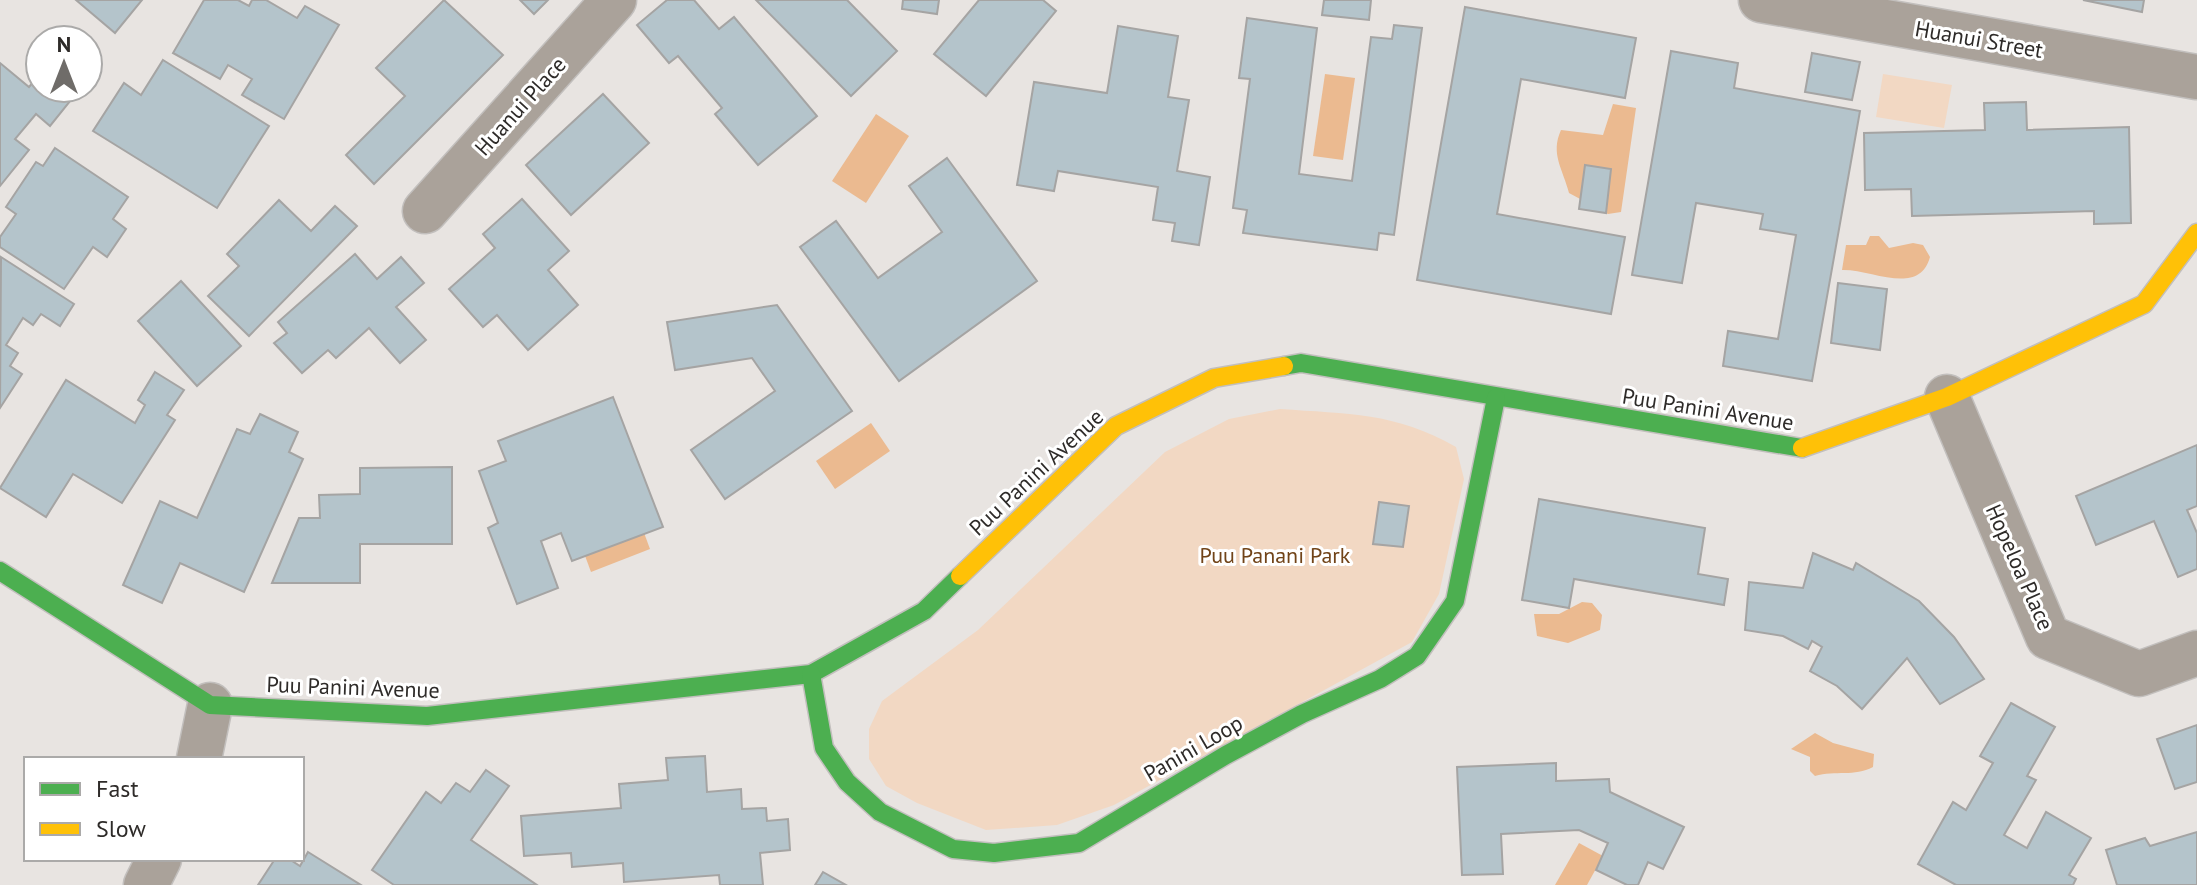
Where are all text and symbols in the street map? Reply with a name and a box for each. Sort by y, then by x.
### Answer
street label: Huanui Street [1913,14,2046,64]
north arrow [24,24,104,104]
text: N [57,30,71,58]
street label: Huanui Place [468,51,572,161]
street label: Puu Panini Avenue [1620,382,1796,436]
street label: Puu Panini Avenue [963,403,1109,541]
street label: Hopeloa Place [1980,500,2060,634]
park label: Puu Panani Park [1200,541,1351,569]
street label: Puu Panini Avenue [266,670,440,704]
street label: Panini Loop [1138,708,1248,788]
legend [24,757,304,861]
text: Fast [96,773,139,804]
text: Slow [96,813,146,844]

